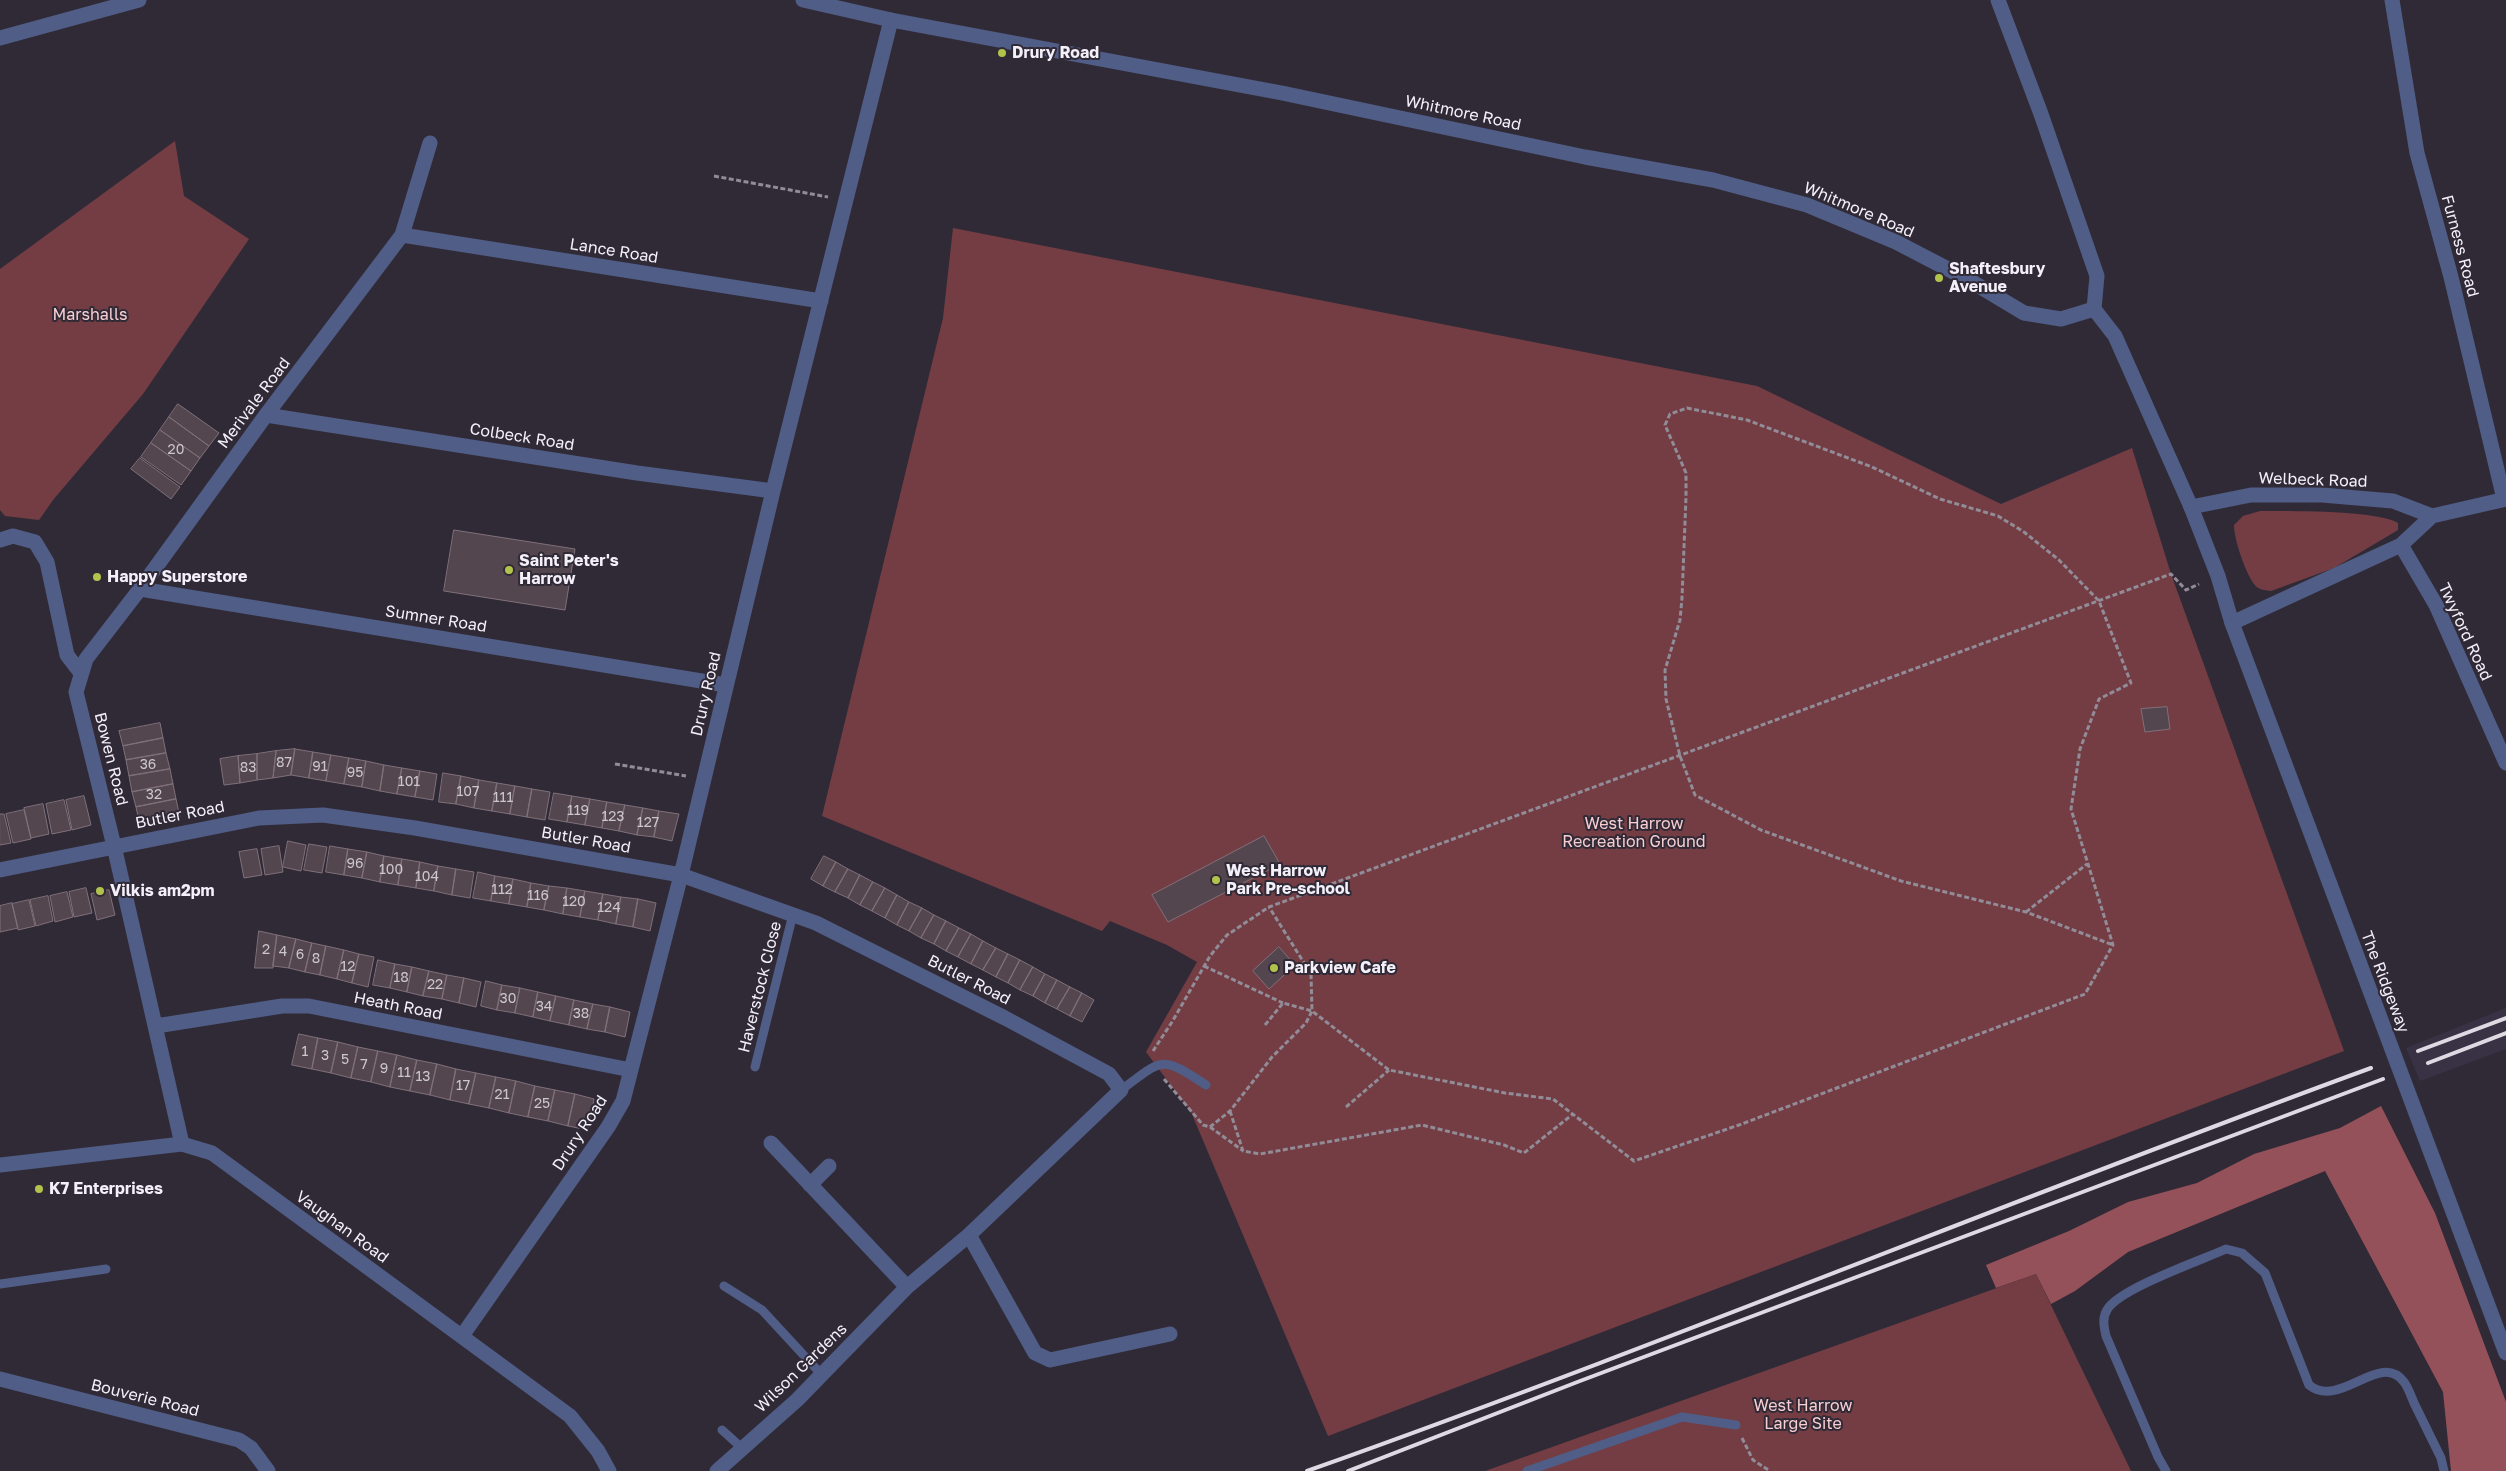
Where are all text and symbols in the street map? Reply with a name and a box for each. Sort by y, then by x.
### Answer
place label: Drury Road [1012,43,1099,63]
marker: Drury Road [996,47,1008,59]
street label: Whitmore Road [1403,91,1523,135]
street label: Whitmore Road [1801,178,1917,242]
street label: Furness Road [2437,193,2483,299]
street label: Lance Road [568,235,660,267]
place label: Shaftesbury Avenue [1949,259,2045,297]
marker: Shaftesbury Avenue [1933,272,1945,284]
park label: Marshalls [52,305,128,325]
street label: Merivale Road [214,354,294,452]
street label: Colbeck Road [468,419,576,455]
house number: 20 [168,442,184,458]
street label: Welbeck Road [2258,469,2368,491]
place label: Saint Peter's Harrow [519,551,619,589]
marker: Saint Peter's Harrow [503,564,515,576]
place label: Happy Superstore [107,567,247,587]
marker: Happy Superstore [91,571,103,583]
street label: Twyford Road [2434,580,2496,684]
street label: Sumner Road [384,601,488,637]
street label: Drury Road [687,650,725,738]
street label: Bowen Road [90,710,132,808]
house number: 87 [276,755,292,771]
house number: 36 [140,757,156,773]
house number: 91 [312,759,328,775]
house number: 83 [240,760,256,776]
house number: 95 [347,765,363,781]
house number: 101 [398,774,420,790]
house number: 107 [457,784,479,800]
house number: 32 [146,787,162,803]
house number: 111 [493,790,513,806]
street label: Butler Road [134,797,226,833]
house number: 119 [567,803,589,819]
house number: 123 [601,809,625,825]
park label: West Harrow Recreation Ground [1562,814,1706,852]
house number: 127 [637,815,659,831]
street label: Butler Road [540,823,632,857]
house number: 96 [347,856,363,872]
place label: West Harrow Park Pre-school [1226,861,1350,899]
house number: 100 [379,862,403,878]
house number: 104 [415,869,439,885]
marker: West Harrow Park Pre-school [1210,874,1222,886]
place label: Vilkis am2pm [110,881,215,901]
house number: 112 [491,882,513,898]
marker: Vilkis am2pm [94,885,106,897]
house number: 116 [527,888,549,904]
house number: 120 [562,894,586,910]
house number: 124 [597,900,621,916]
street label: Haverstock Close [734,919,786,1055]
street label: The Ridgeway [2357,928,2413,1036]
house number: 2 [262,942,270,958]
house number: 4 [279,944,287,960]
house number: 6 [296,947,304,963]
house number: 8 [312,951,320,967]
street label: Butler Road [924,951,1014,1009]
place label: Parkview Cafe [1284,958,1396,978]
house number: 12 [341,959,355,975]
marker: Parkview Cafe [1268,962,1280,974]
house number: 18 [393,970,409,986]
house number: 22 [427,977,443,993]
street label: Heath Road [352,988,444,1024]
house number: 30 [500,991,516,1007]
house number: 34 [536,999,552,1015]
house number: 38 [573,1006,589,1022]
house number: 1 [302,1044,308,1060]
house number: 3 [321,1048,329,1064]
house number: 5 [341,1052,349,1068]
house number: 7 [360,1057,368,1073]
house number: 9 [380,1061,388,1077]
house number: 11 [397,1065,411,1081]
house number: 13 [416,1069,430,1085]
house number: 17 [456,1078,470,1094]
house number: 21 [495,1087,509,1103]
street label: Drury Road [549,1092,611,1174]
house number: 25 [534,1096,550,1112]
place label: K7 Enterprises [49,1179,163,1199]
marker: K7 Enterprises [33,1183,45,1195]
street label: Vaughan Road [292,1187,392,1267]
street label: Wilson Gardens [751,1319,851,1417]
street label: Bouverie Road [89,1375,201,1421]
park label: West Harrow Large Site [1754,1396,1852,1434]

